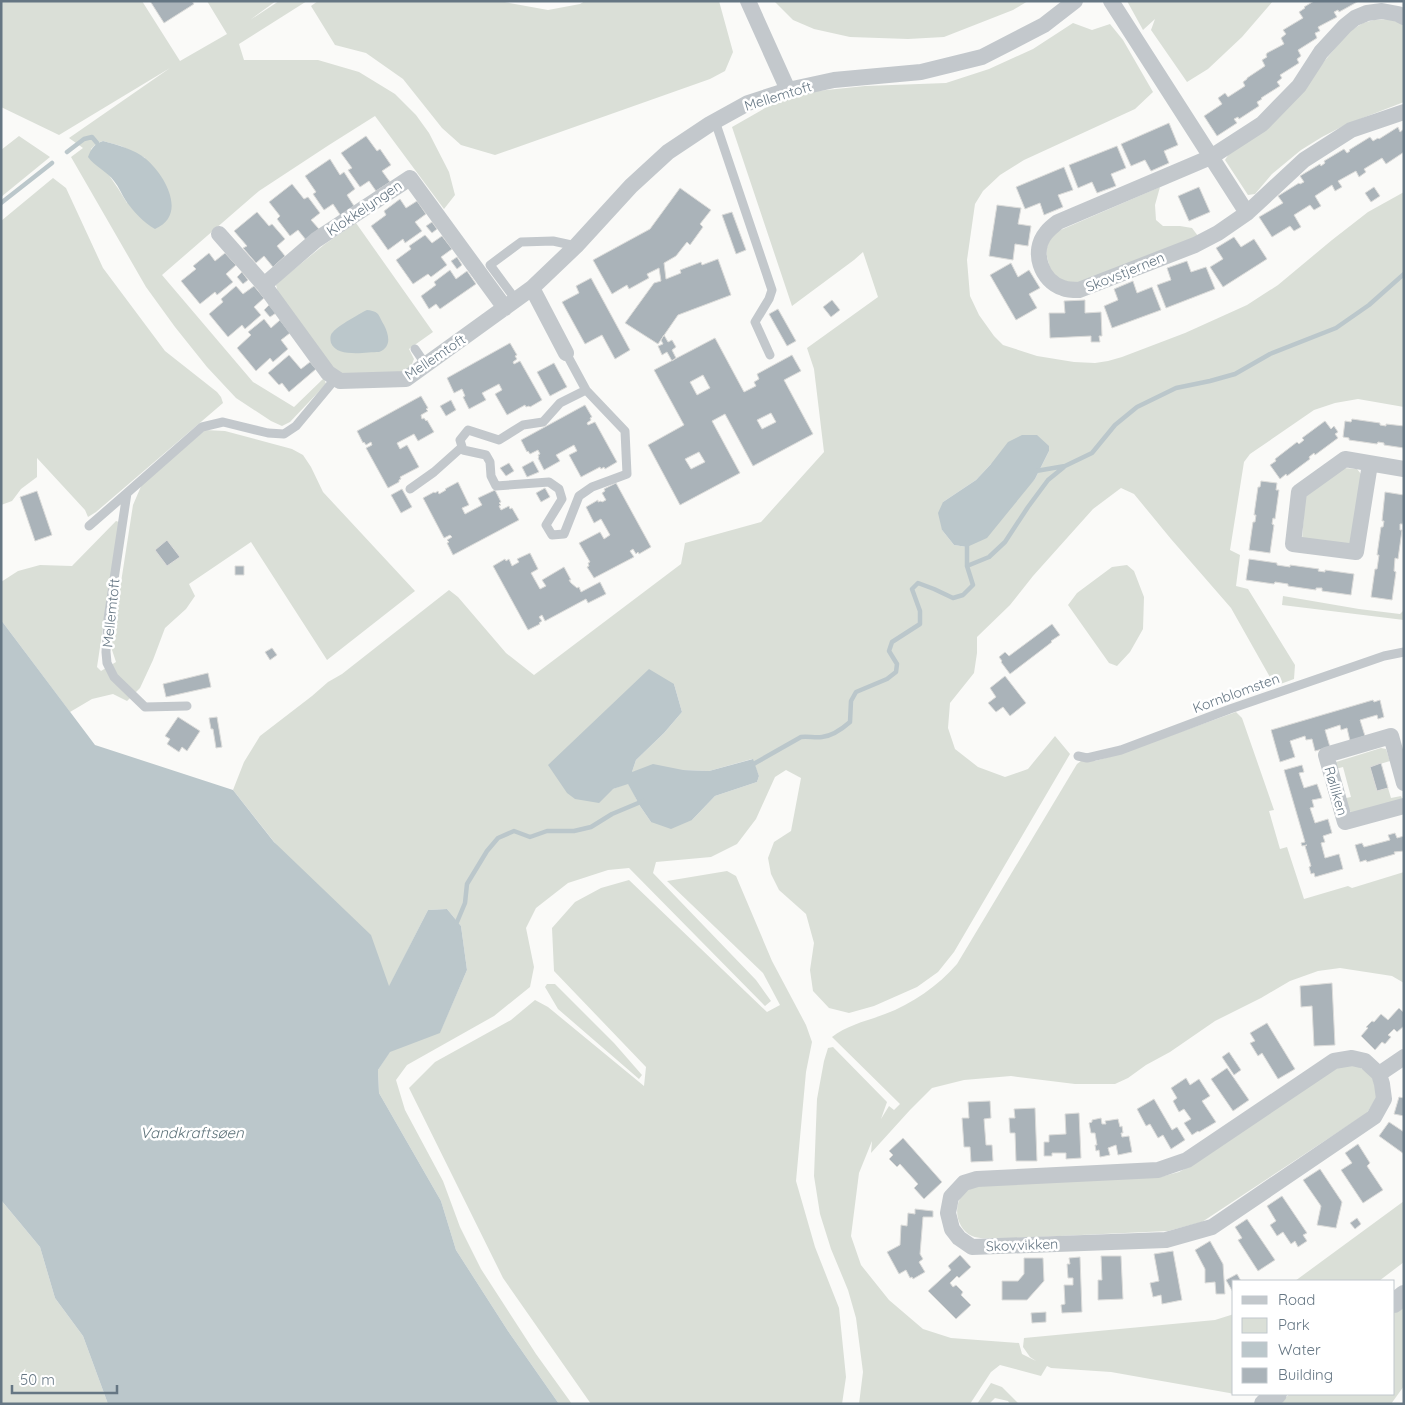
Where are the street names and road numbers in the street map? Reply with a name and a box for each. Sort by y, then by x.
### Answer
street label: Mellemtoft [742,77,814,115]
street label: Klokkelyngen [323,176,405,240]
street label: Skovstjernen [1083,248,1167,296]
street label: Mellemtoft [401,330,469,384]
street label: Mellemtoft [98,577,124,648]
street label: Kornblomsten [1190,669,1282,717]
street label: Rølliken [1320,764,1352,818]
street label: Skovvikken [985,1235,1059,1255]

